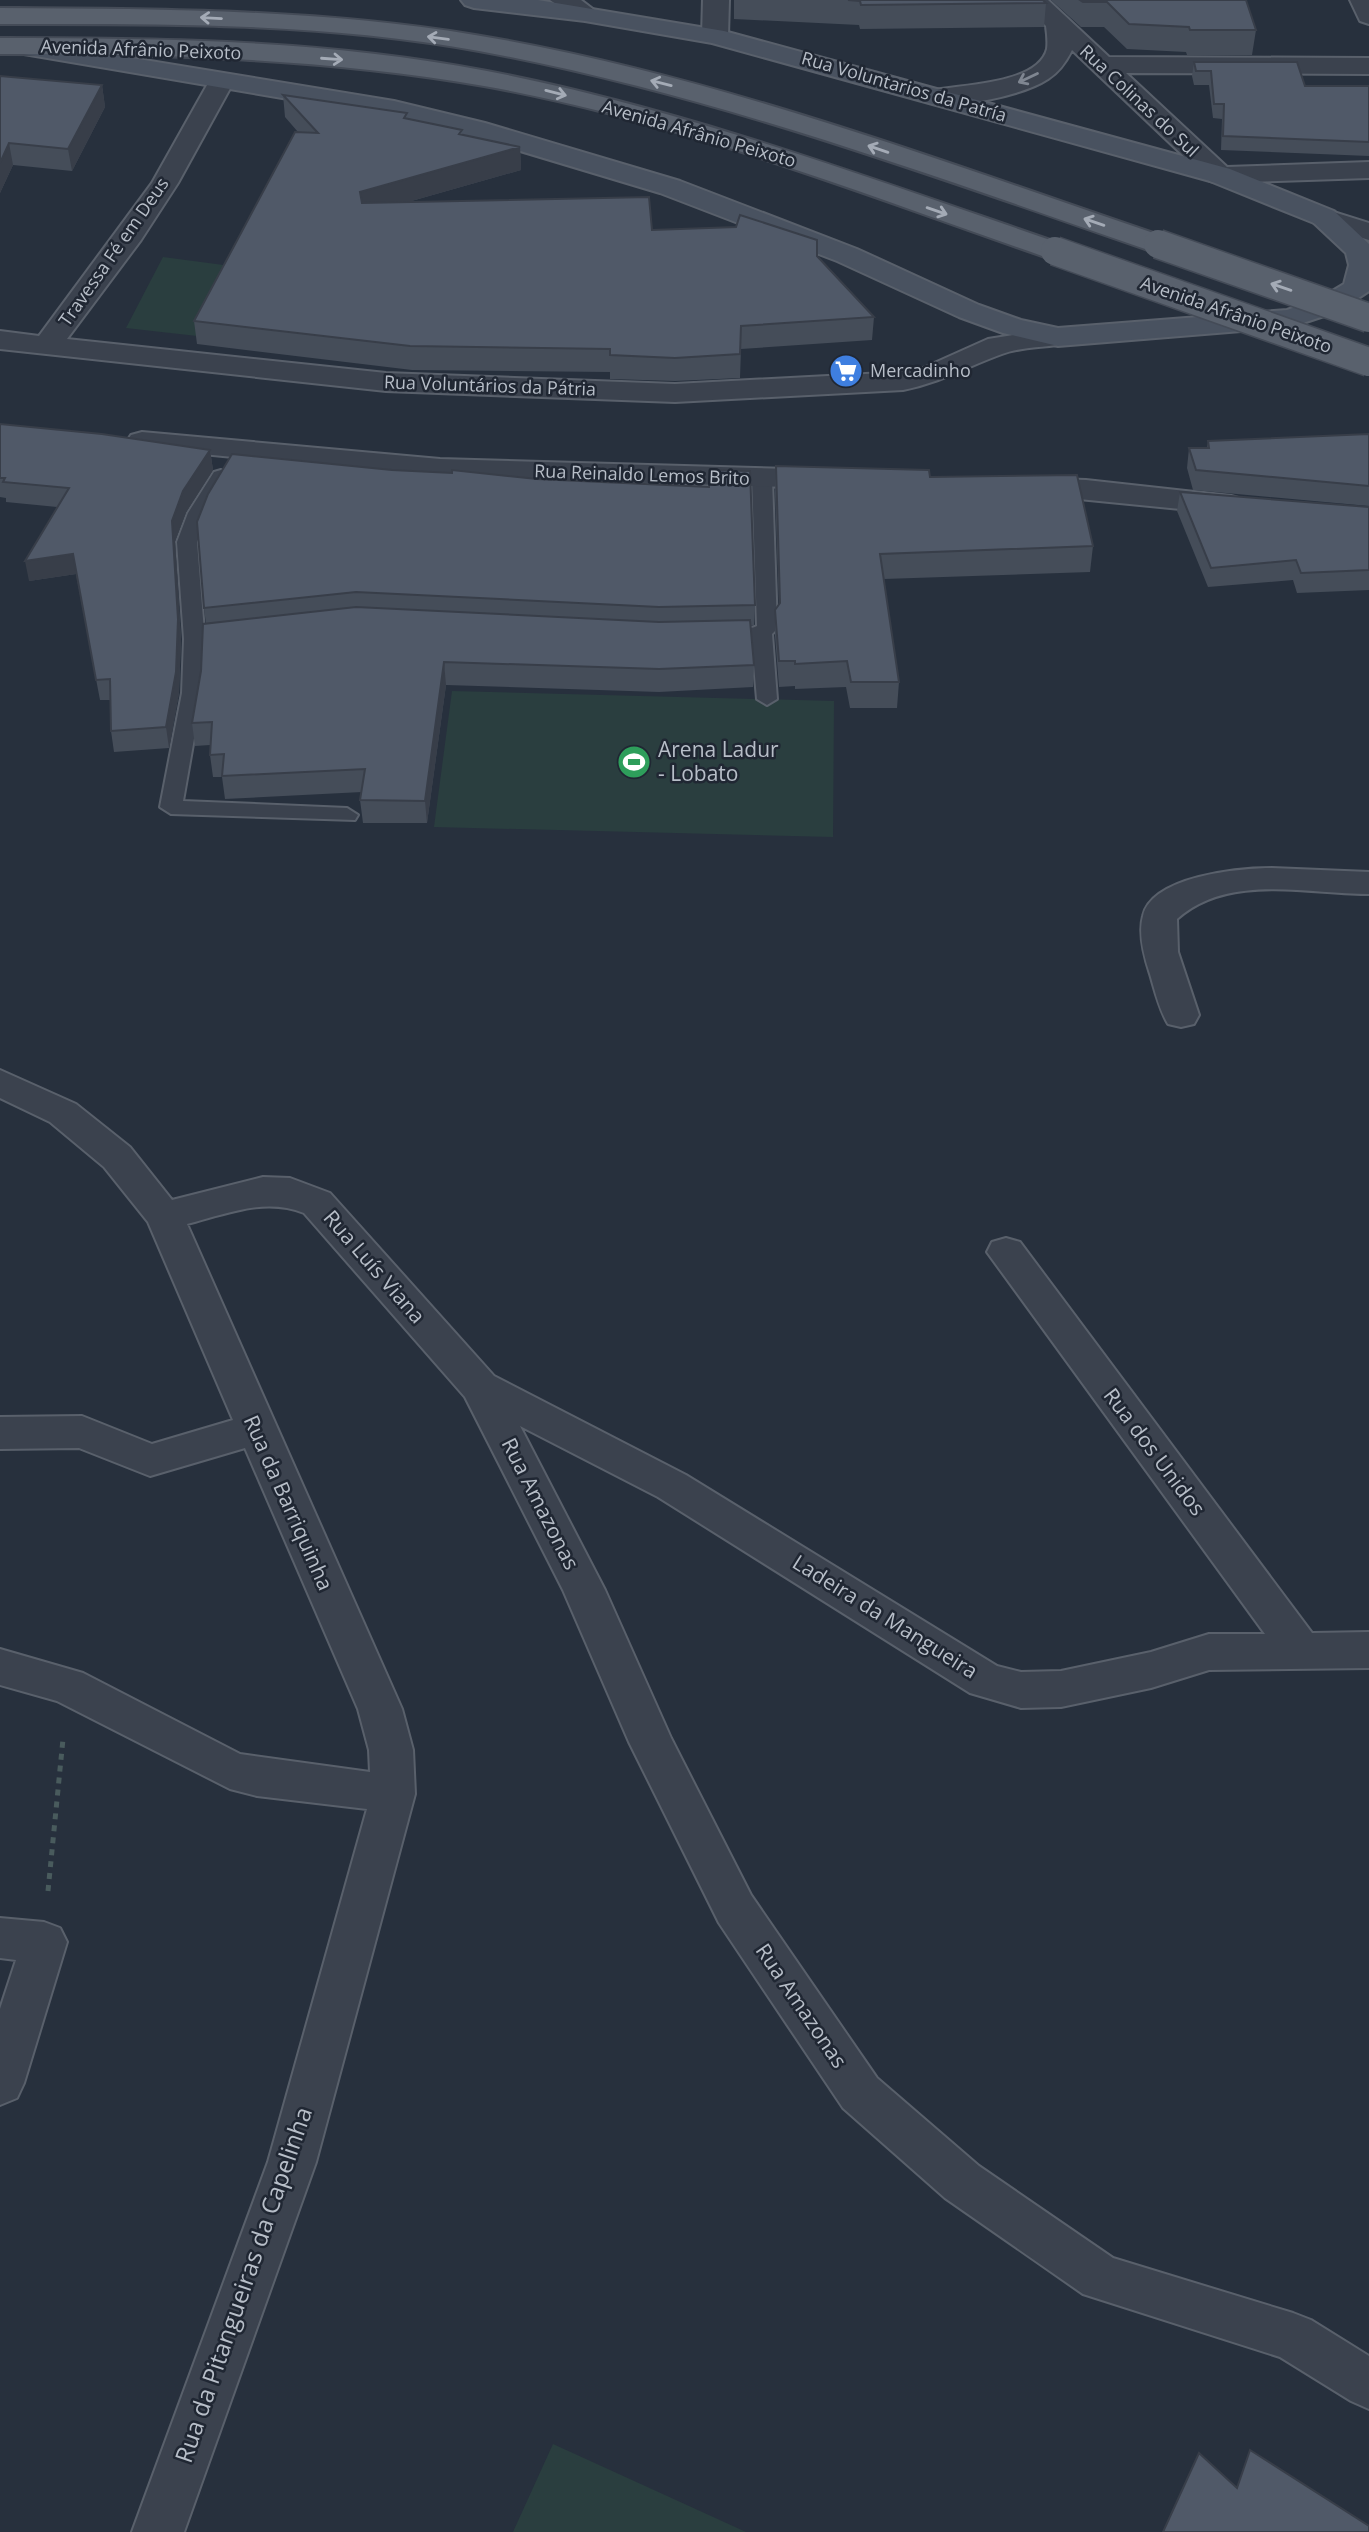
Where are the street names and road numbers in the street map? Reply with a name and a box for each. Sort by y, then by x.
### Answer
street label: Avenida Afrânio Peixoto [40,34,242,64]
street label: Rua Colinas do Sul [1075,39,1204,162]
street label: Rua Voluntarios da Patría [799,45,1010,127]
street label: Avenida Afrânio Peixoto [600,94,799,172]
street label: Travessa Fé em Deus [53,172,174,331]
street label: Avenida Afrânio Peixoto [1138,270,1335,358]
street label: Rua Voluntários da Pátria [384,369,597,401]
street label: Rua Reinaldo Lemos Brito [534,458,750,490]
street label: Rua Luís Viana [318,1204,432,1329]
street label: Rua dos Unidos [1098,1382,1212,1521]
street label: Rua da Barriquinha [238,1411,340,1595]
street label: Rua Amazonas [496,1433,586,1574]
street label: Ladeira da Mangueira [788,1548,983,1685]
street label: Rua Amazonas [750,1938,854,2073]
street label: Rua da Pitangueiras da Capelinha [166,2102,319,2467]

